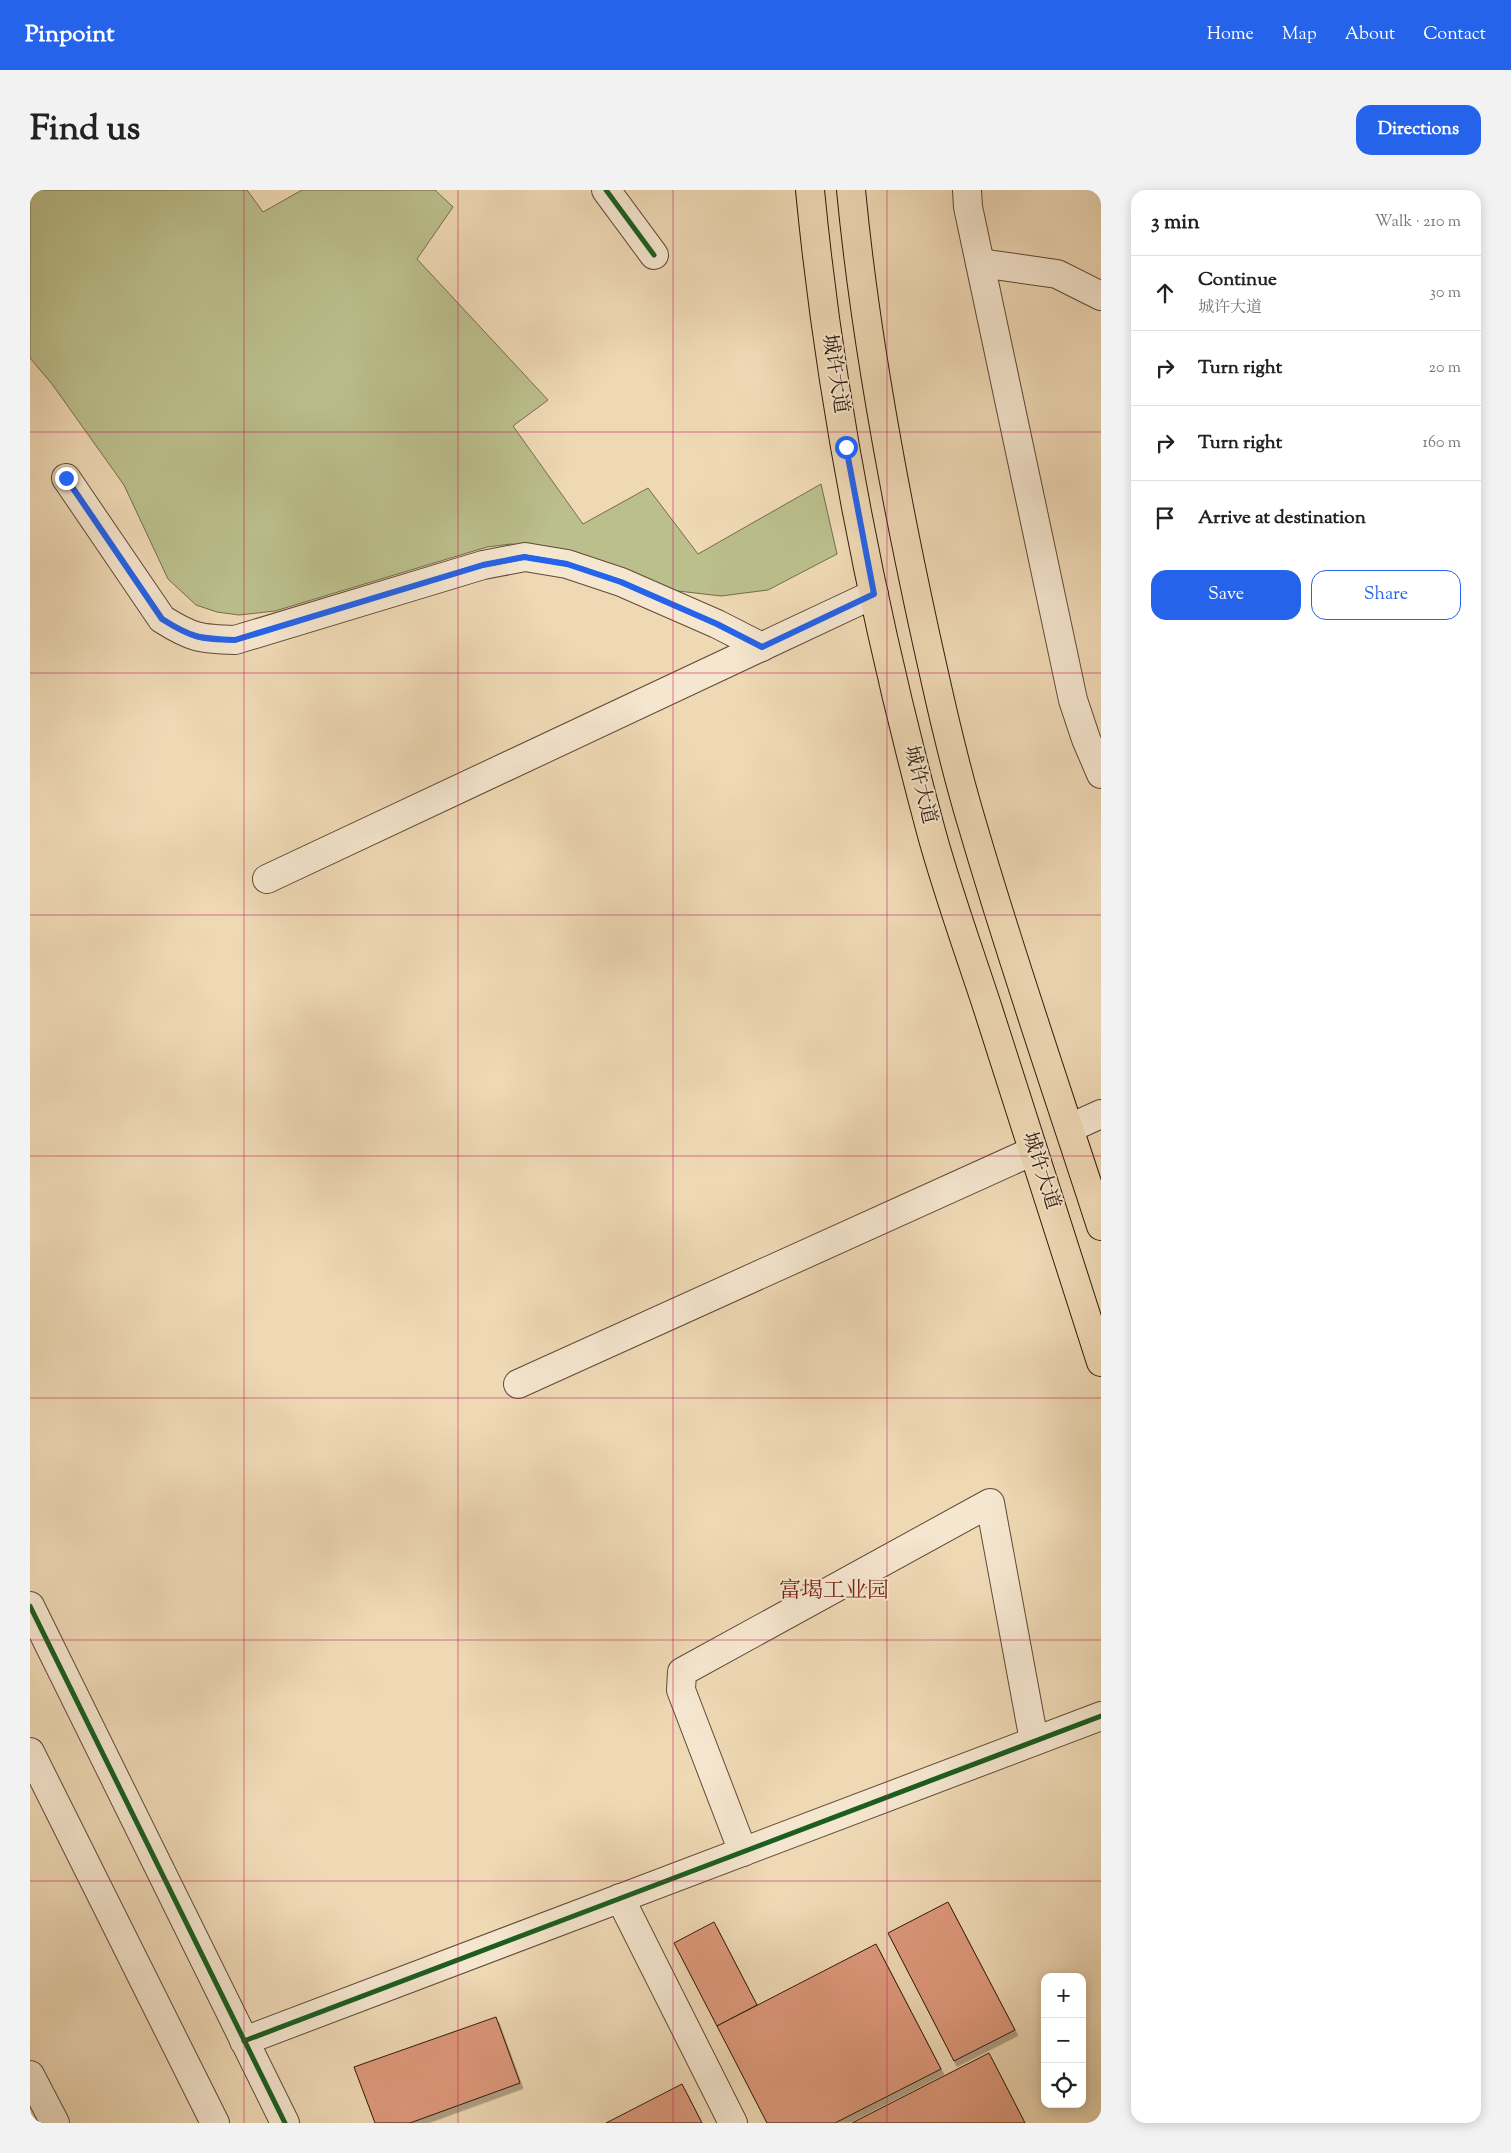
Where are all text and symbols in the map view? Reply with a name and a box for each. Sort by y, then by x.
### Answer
text: Pinpoint [25,18,114,52]
text: Home [1207,22,1254,48]
text: Map [1282,22,1317,48]
text: About [1345,22,1395,48]
text: Contact [1423,22,1486,48]
text: Find us [30,105,140,156]
button: Directions [1356,105,1481,155]
text: 3 min [1151,208,1200,238]
text: Walk · 210 m [1375,211,1461,234]
text: Continue [1198,267,1277,294]
icon: ahead [1151,279,1179,307]
text: 30 m [1430,282,1461,305]
text: 城许大道 [1198,297,1262,320]
street label: 城许大道 [813,332,855,416]
icon: right [1151,354,1179,382]
text: Turn right [1198,355,1282,382]
text: 20 m [1428,357,1461,380]
icon: right [1151,429,1179,457]
text: Turn right [1198,430,1282,457]
text: 160 m [1423,432,1461,455]
route start [835,436,858,459]
route end [55,467,78,490]
icon: arrive [1151,504,1179,532]
text: Arrive at destination [1198,505,1366,532]
button: Save [1151,570,1301,620]
button: Share [1311,570,1461,620]
street label: 城许大道 [895,743,943,827]
street label: 城许大道 [1014,1128,1066,1214]
district label: 富堨工业园 [779,1576,889,1608]
map controls [1041,1973,1086,2108]
button: + [1041,1973,1086,2018]
button: − [1041,2018,1086,2063]
button: locate [1041,2063,1086,2108]

